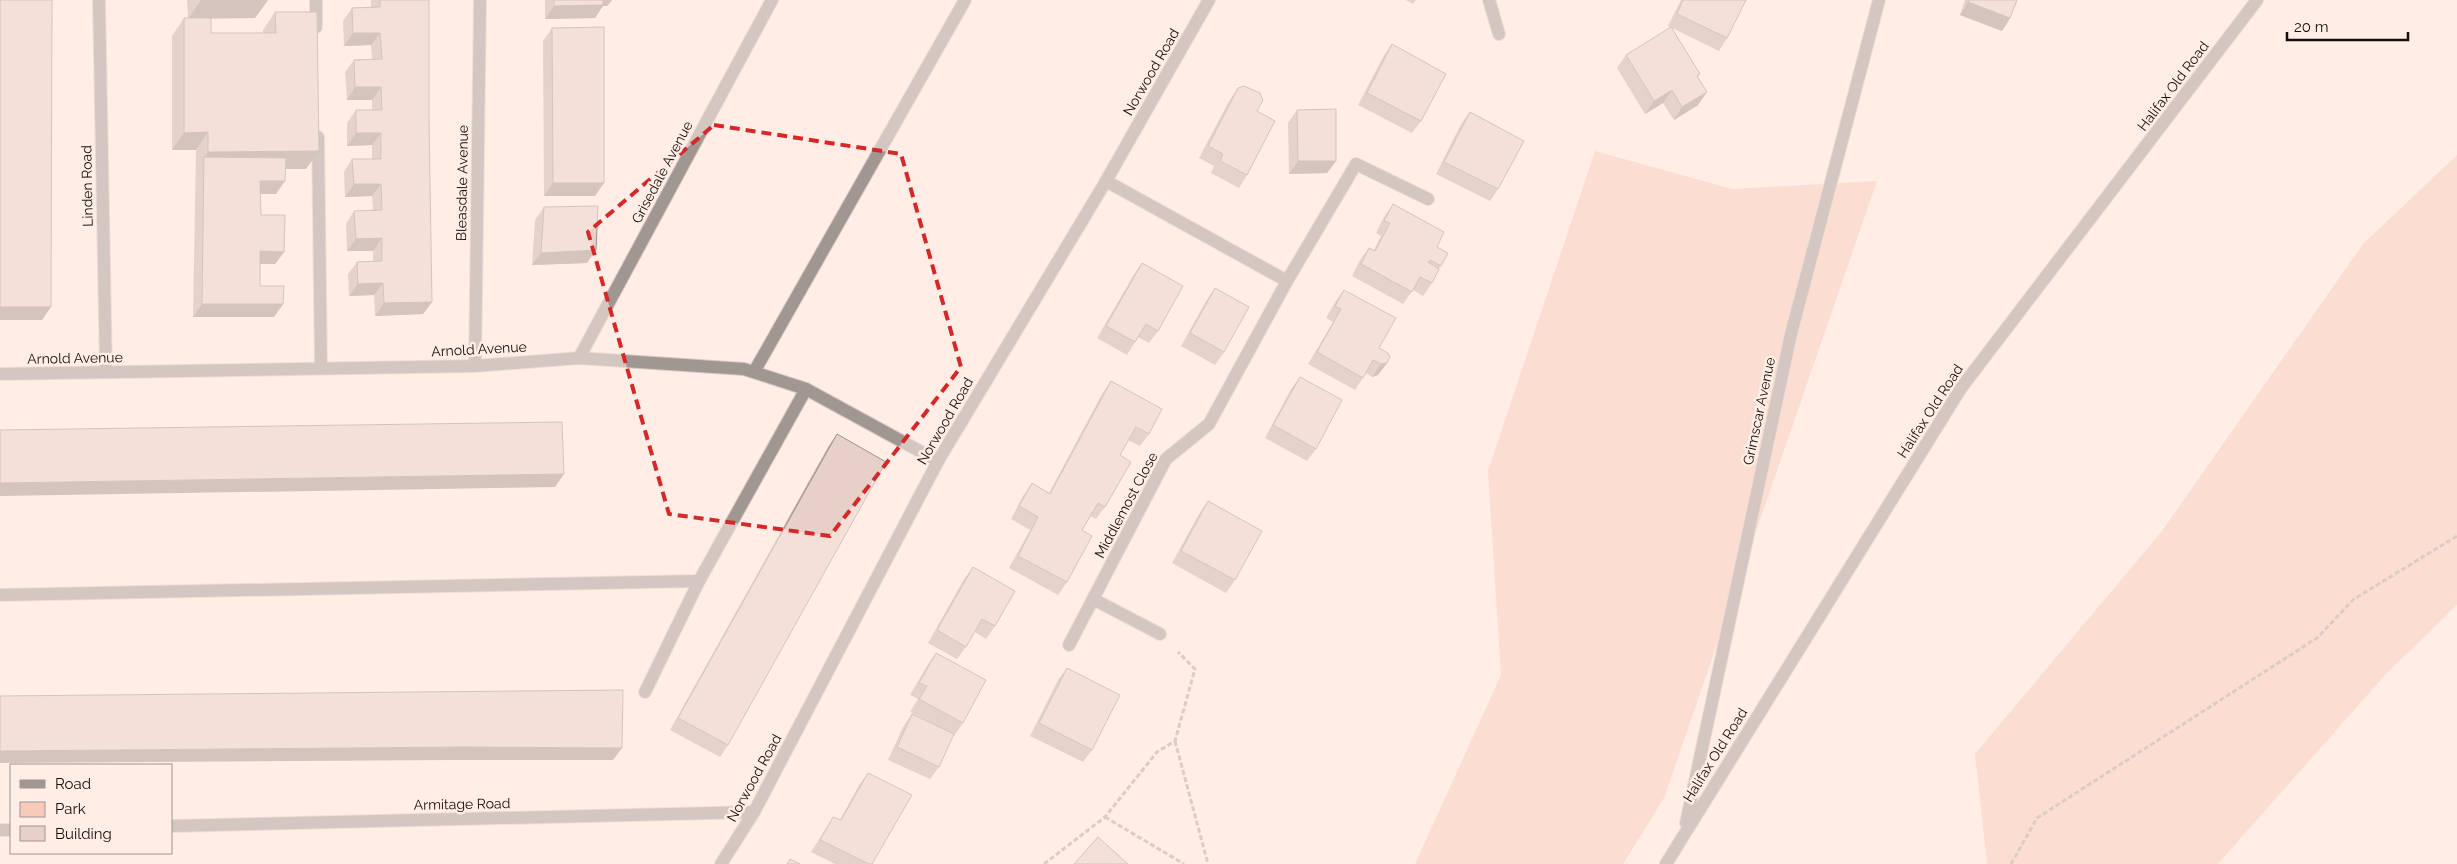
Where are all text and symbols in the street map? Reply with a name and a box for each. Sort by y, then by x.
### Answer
scale bar [2287,10,2408,42]
text: 20 m [2294,18,2329,36]
street label: Norwood Road [1120,26,1182,118]
street label: Halifax Old Road [2134,38,2212,134]
street label: Grisedale Avenue [628,118,696,226]
street label: Bleasdale Avenue [453,125,471,241]
street label: Linden Road [78,145,96,227]
street label: Arnold Avenue [431,339,527,359]
street label: Arnold Avenue [27,349,123,367]
street label: Grimscar Avenue [1740,356,1778,466]
street label: Halifax Old Road [1894,361,1966,461]
street label: Norwood Road [914,375,976,467]
street label: Middlemost Close [1091,449,1161,561]
street label: Halifax Old Road [1680,705,1750,805]
street label: Norwood Road [723,731,785,825]
legend [10,764,172,854]
text: Road [55,775,91,793]
street label: Armitage Road [414,795,510,813]
text: Park [55,800,86,818]
text: Building [55,825,112,843]

